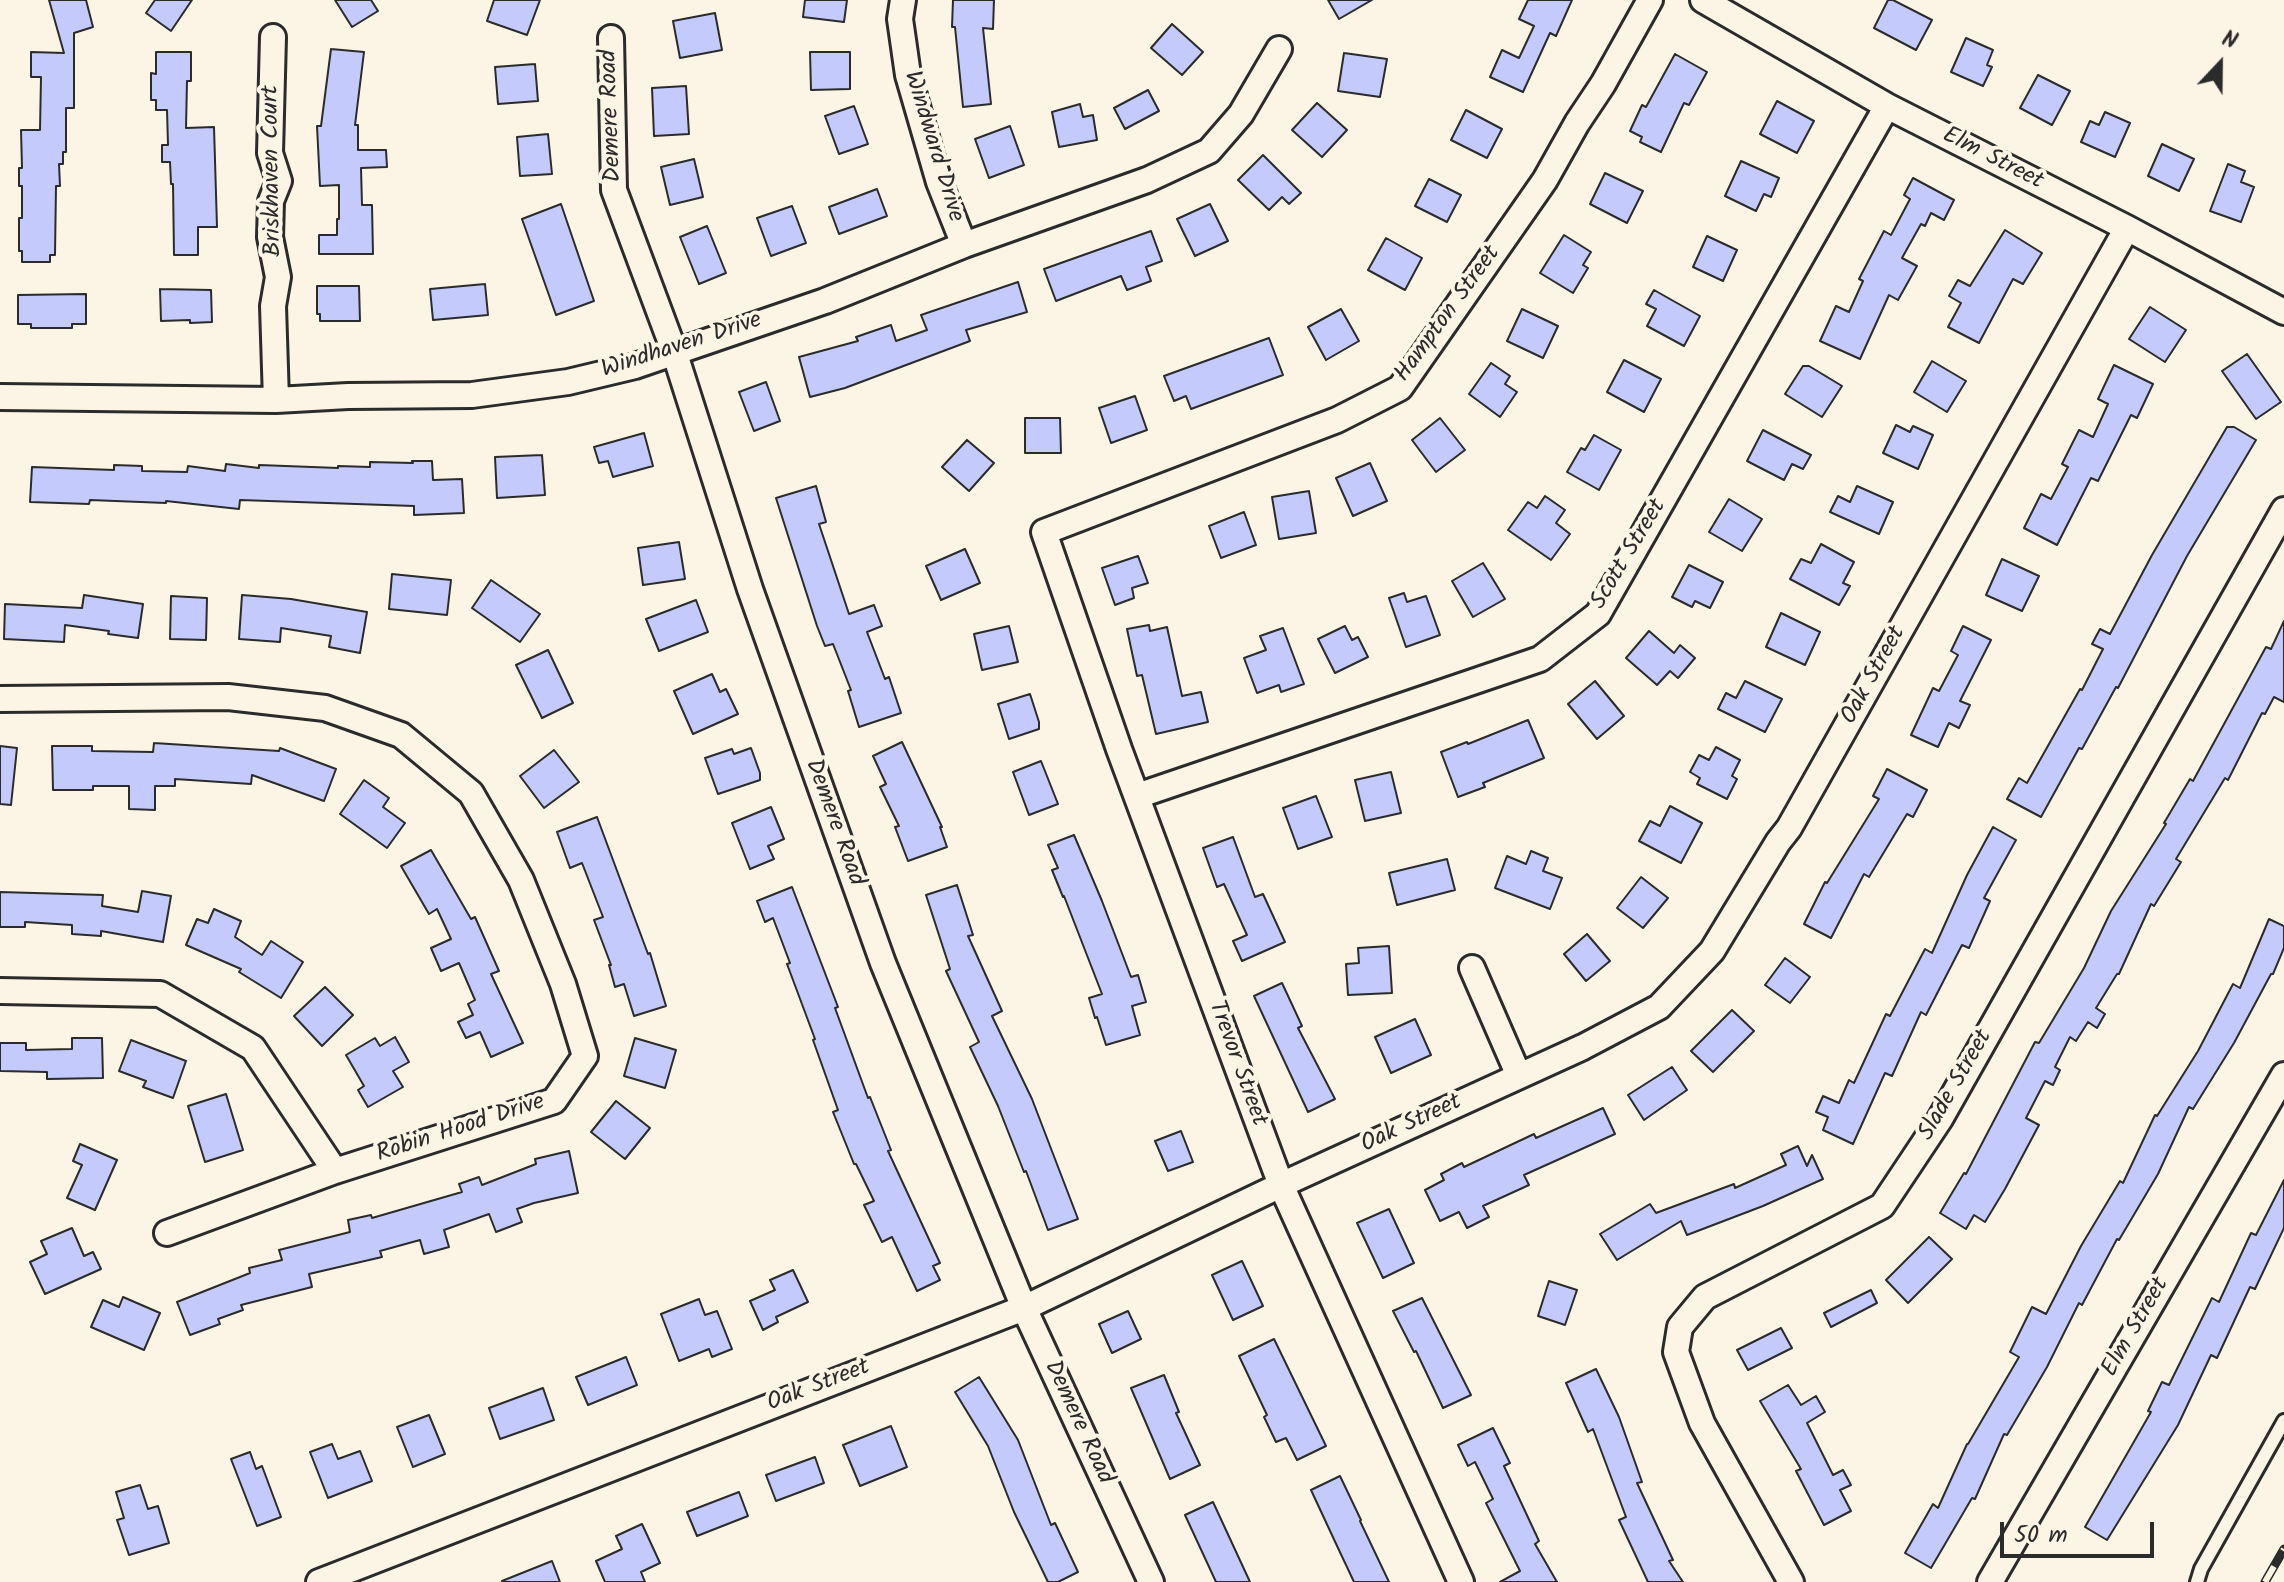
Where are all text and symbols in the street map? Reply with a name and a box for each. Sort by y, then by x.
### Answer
text: N [2216,22,2242,60]
north arrow [2180,24,2260,104]
street label: Demere Road [596,49,630,183]
street label: Windward Drive [895,68,969,226]
street label: Briskhaven Court [258,85,290,257]
street label: Elm Street [1937,122,2047,198]
street label: Hampton Street [1390,241,1508,389]
street label: Windhaven Drive [598,308,766,386]
street label: Scott Street [1586,495,1674,615]
street label: Oak Street [1836,622,1914,730]
street label: Demere Road [797,756,869,890]
street label: Trevor Street [1200,998,1272,1130]
street label: Slade Street [1914,1025,2000,1147]
street label: Robin Hood Drive [373,1089,549,1171]
street label: Oak Street [1357,1089,1467,1161]
street label: Elm Street [2097,1273,2177,1383]
street label: Oak Street [764,1354,874,1420]
street label: Demere Road [1036,1357,1118,1489]
scale bar [2004,1506,2158,1556]
text: 50 m [2014,1516,2068,1555]

